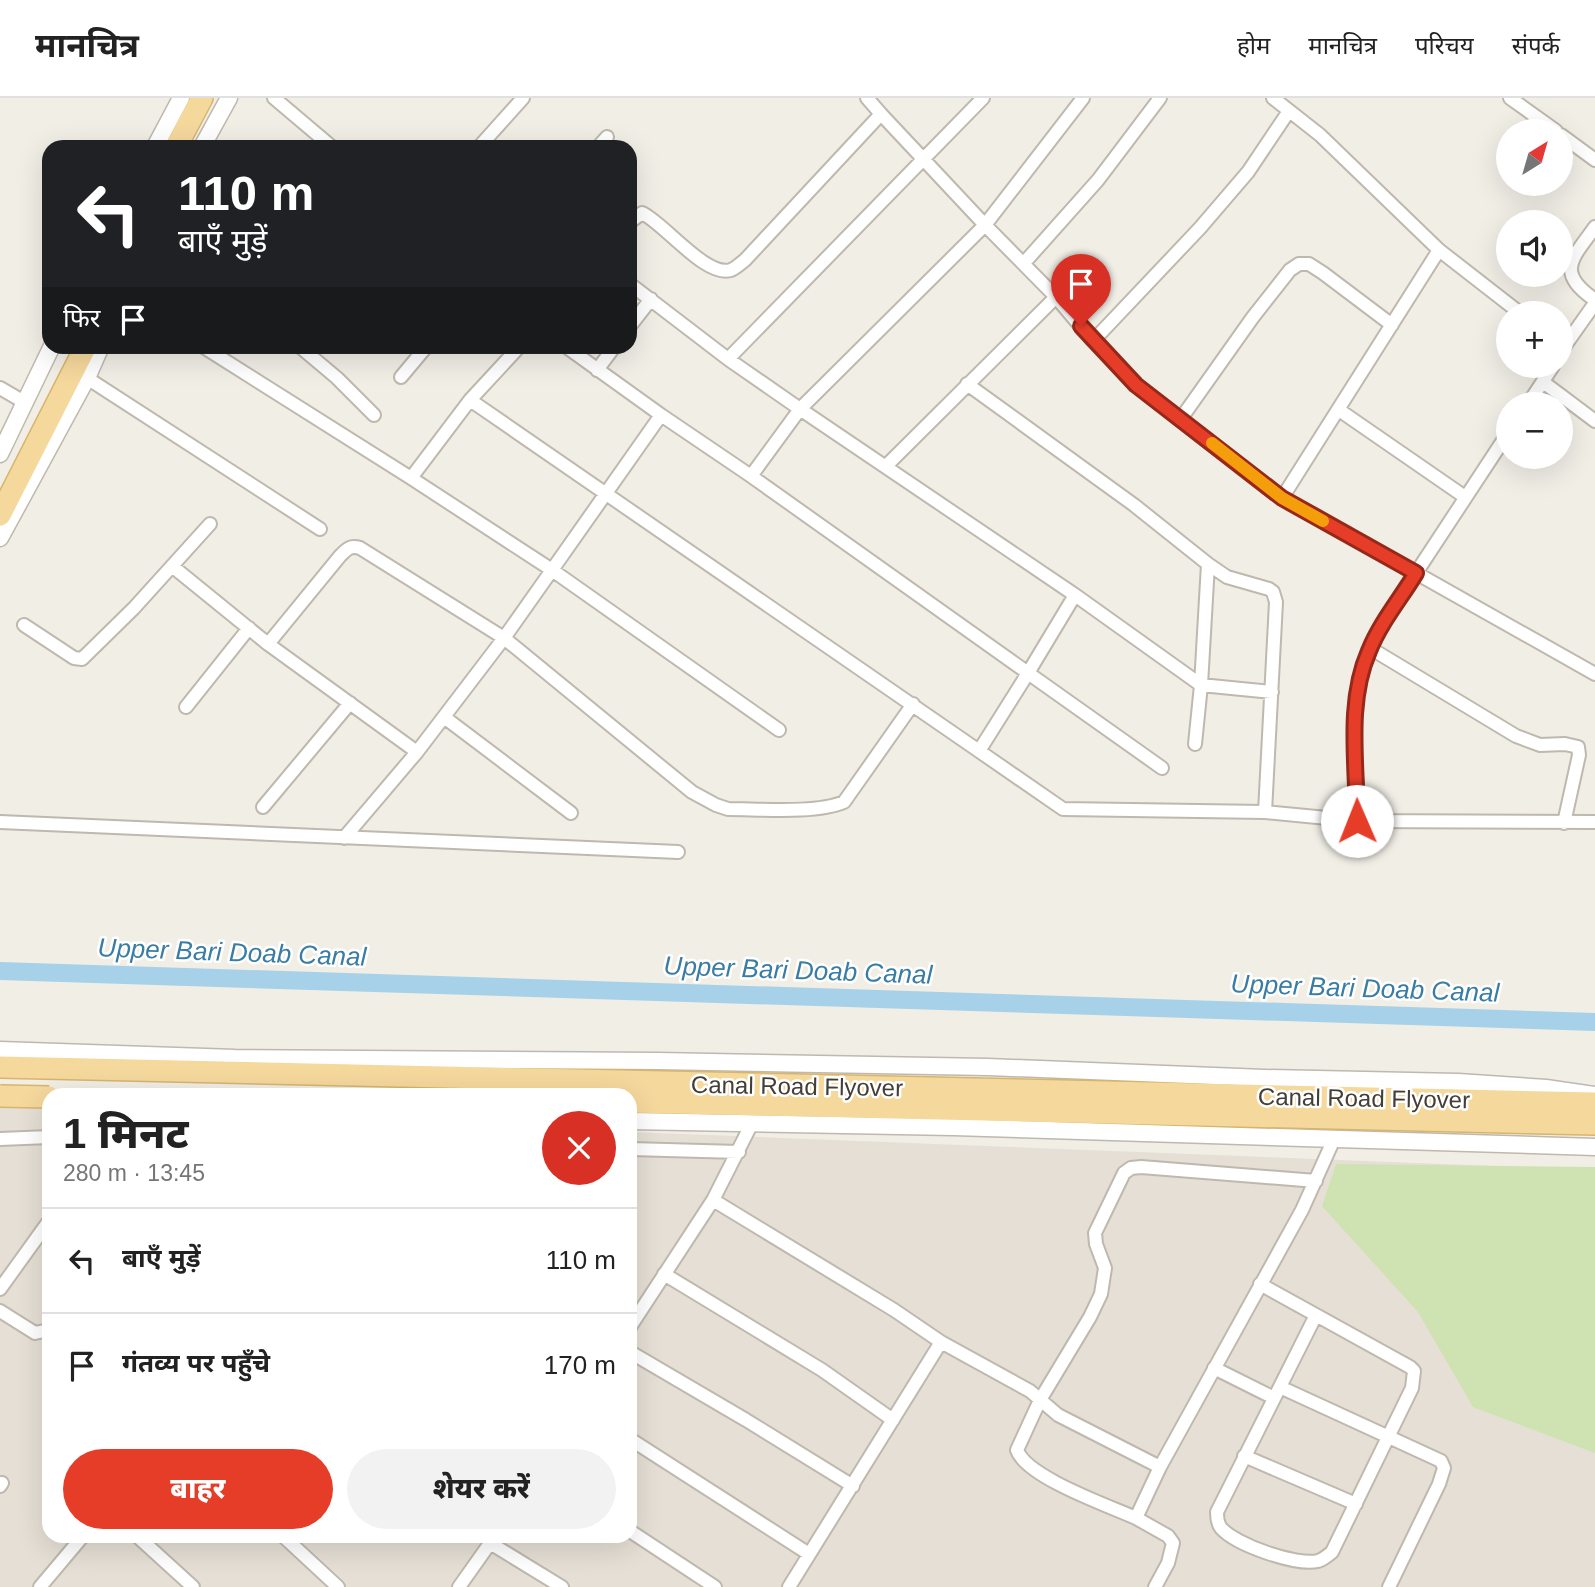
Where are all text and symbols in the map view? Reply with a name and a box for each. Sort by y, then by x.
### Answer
text: मानचित्र [35,27,139,64]
text: होम [1237,32,1270,59]
text: मानचित्र [1308,32,1377,59]
text: परिचय [1415,32,1474,59]
text: संपर्क [1512,32,1560,59]
north arrow [1496,119,1573,196]
map controls [1496,119,1573,469]
text: 110 m [178,166,314,220]
icon: left [63,168,154,259]
button: sound [1496,210,1573,287]
text: बाएँ मुड़ें [178,223,267,259]
pin [1051,254,1111,326]
icon: arrive [1062,265,1100,303]
icon: arrive [114,301,152,339]
button: + [1496,301,1573,378]
text: फिर [63,303,100,333]
button: − [1496,392,1573,469]
position arrow [1320,784,1394,858]
water label: Upper Bari Doab Canal [97,932,368,972]
water label: Upper Bari Doab Canal [663,950,934,990]
water label: Upper Bari Doab Canal [1230,968,1501,1008]
street label: Canal Road Flyover [691,1071,903,1101]
street label: Canal Road Flyover [1258,1083,1470,1113]
text: 1 मिनट [63,1110,188,1157]
button: close [542,1111,616,1185]
text: 280 m · 13:45 [63,1160,205,1186]
icon: left [63,1242,101,1280]
text: बाएँ मुड़ें [122,1243,201,1273]
text: 110 m [546,1245,616,1275]
icon: arrive [63,1347,101,1385]
text: गंतव्य पर पहुँचे [122,1348,270,1378]
text: 170 m [544,1350,616,1380]
button: बाहर [63,1449,333,1529]
button: शेयर करें [347,1449,616,1529]

